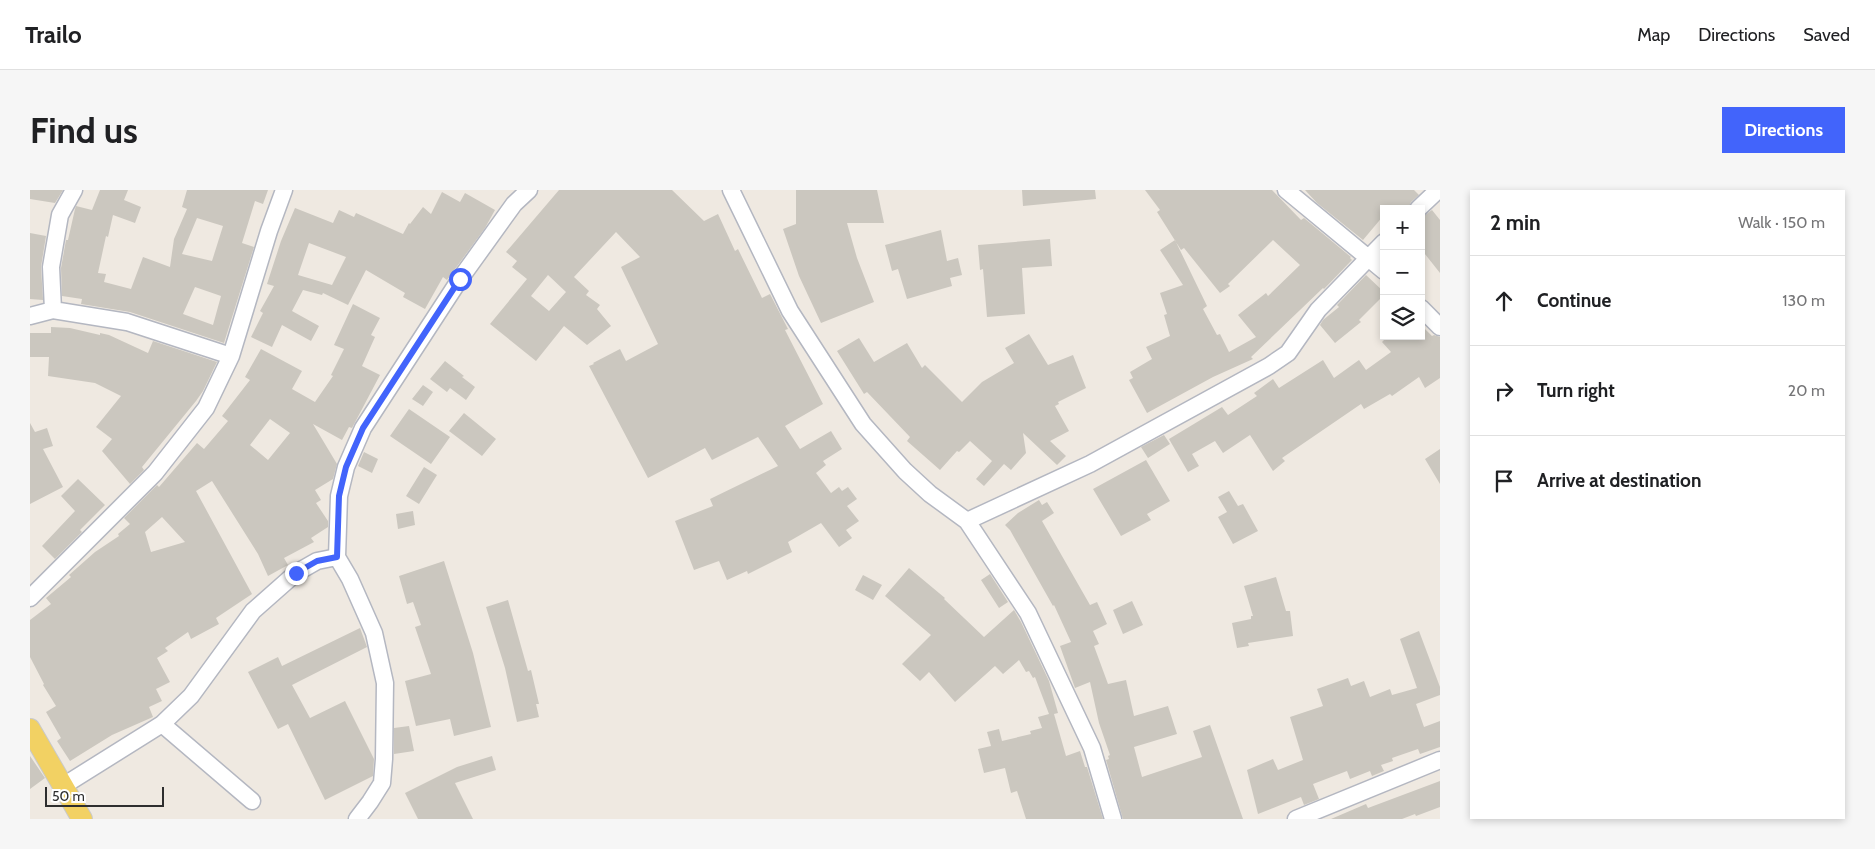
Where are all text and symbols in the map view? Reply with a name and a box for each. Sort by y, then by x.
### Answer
text: Trailo [25,20,82,49]
text: Map [1637,24,1670,46]
text: Directions [1698,24,1775,46]
text: Saved [1803,24,1850,46]
button: Directions [1722,107,1845,153]
text: Find us [30,109,138,152]
map controls [1380,205,1425,340]
button: + [1380,205,1425,250]
text: 2 min [1490,210,1541,235]
text: Walk · 150 m [1738,213,1825,232]
button: − [1380,250,1425,295]
route start [449,268,472,291]
icon: ahead [1490,287,1518,315]
text: Continue [1537,289,1611,312]
text: 130 m [1782,291,1825,310]
button: layers [1380,295,1425,340]
icon: right [1490,377,1518,405]
text: Turn right [1537,379,1615,402]
text: 20 m [1788,381,1825,400]
icon: arrive [1490,467,1518,495]
text: Arrive at destination [1537,469,1701,492]
route end [285,562,308,585]
scale bar [45,784,164,807]
text: 50 m [52,787,85,805]

